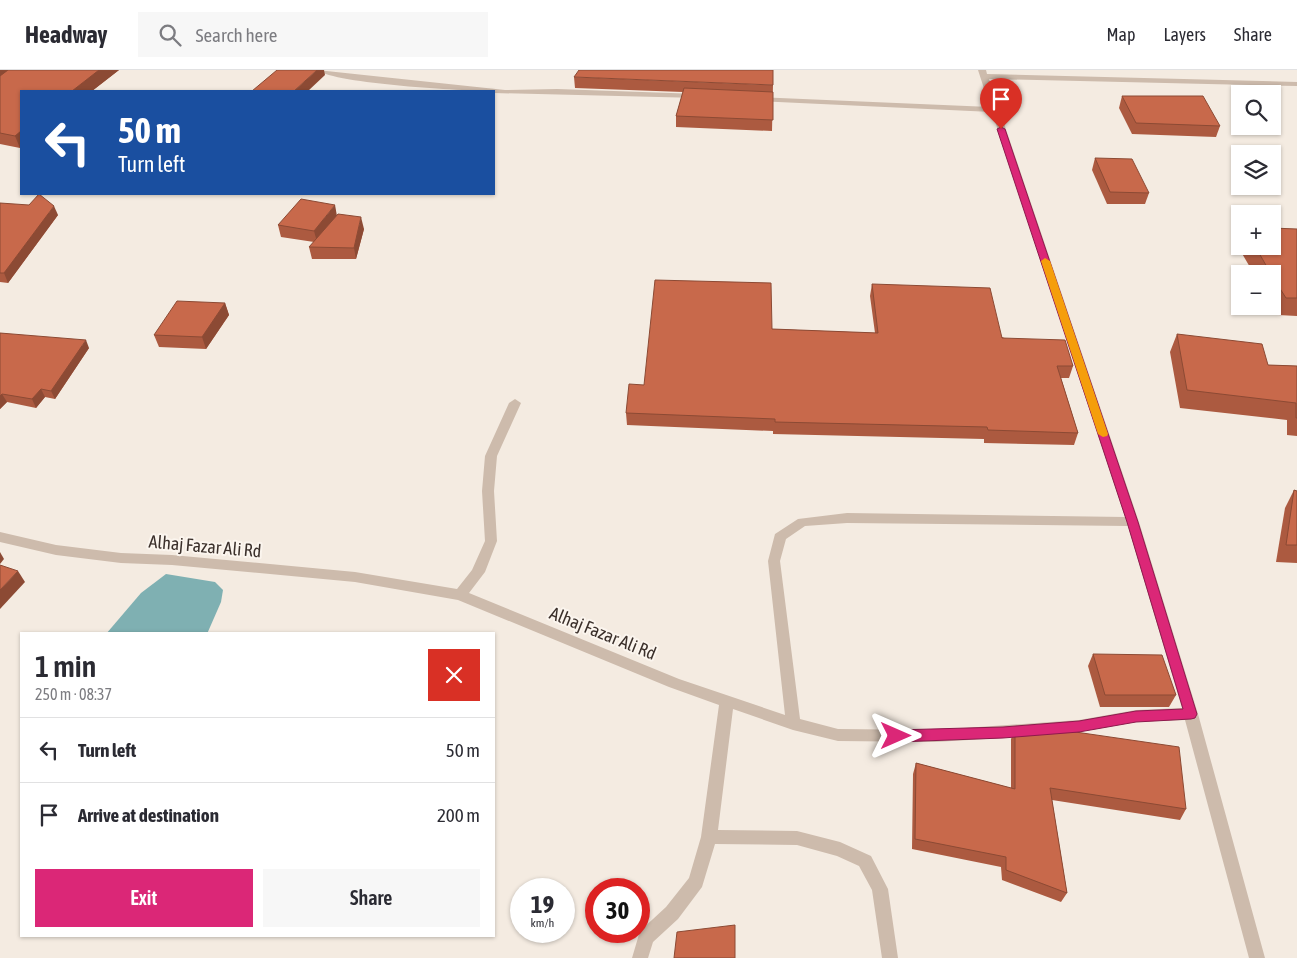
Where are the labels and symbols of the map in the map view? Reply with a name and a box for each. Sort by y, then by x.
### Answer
pin [980,78,1022,129]
street label: Alhaj Fazar Ali Rd [148,531,262,561]
street label: Alhaj Fazar Ali Rd [547,602,659,664]
position arrow [869,709,921,761]
speed limit sign: 30 [585,878,650,943]

